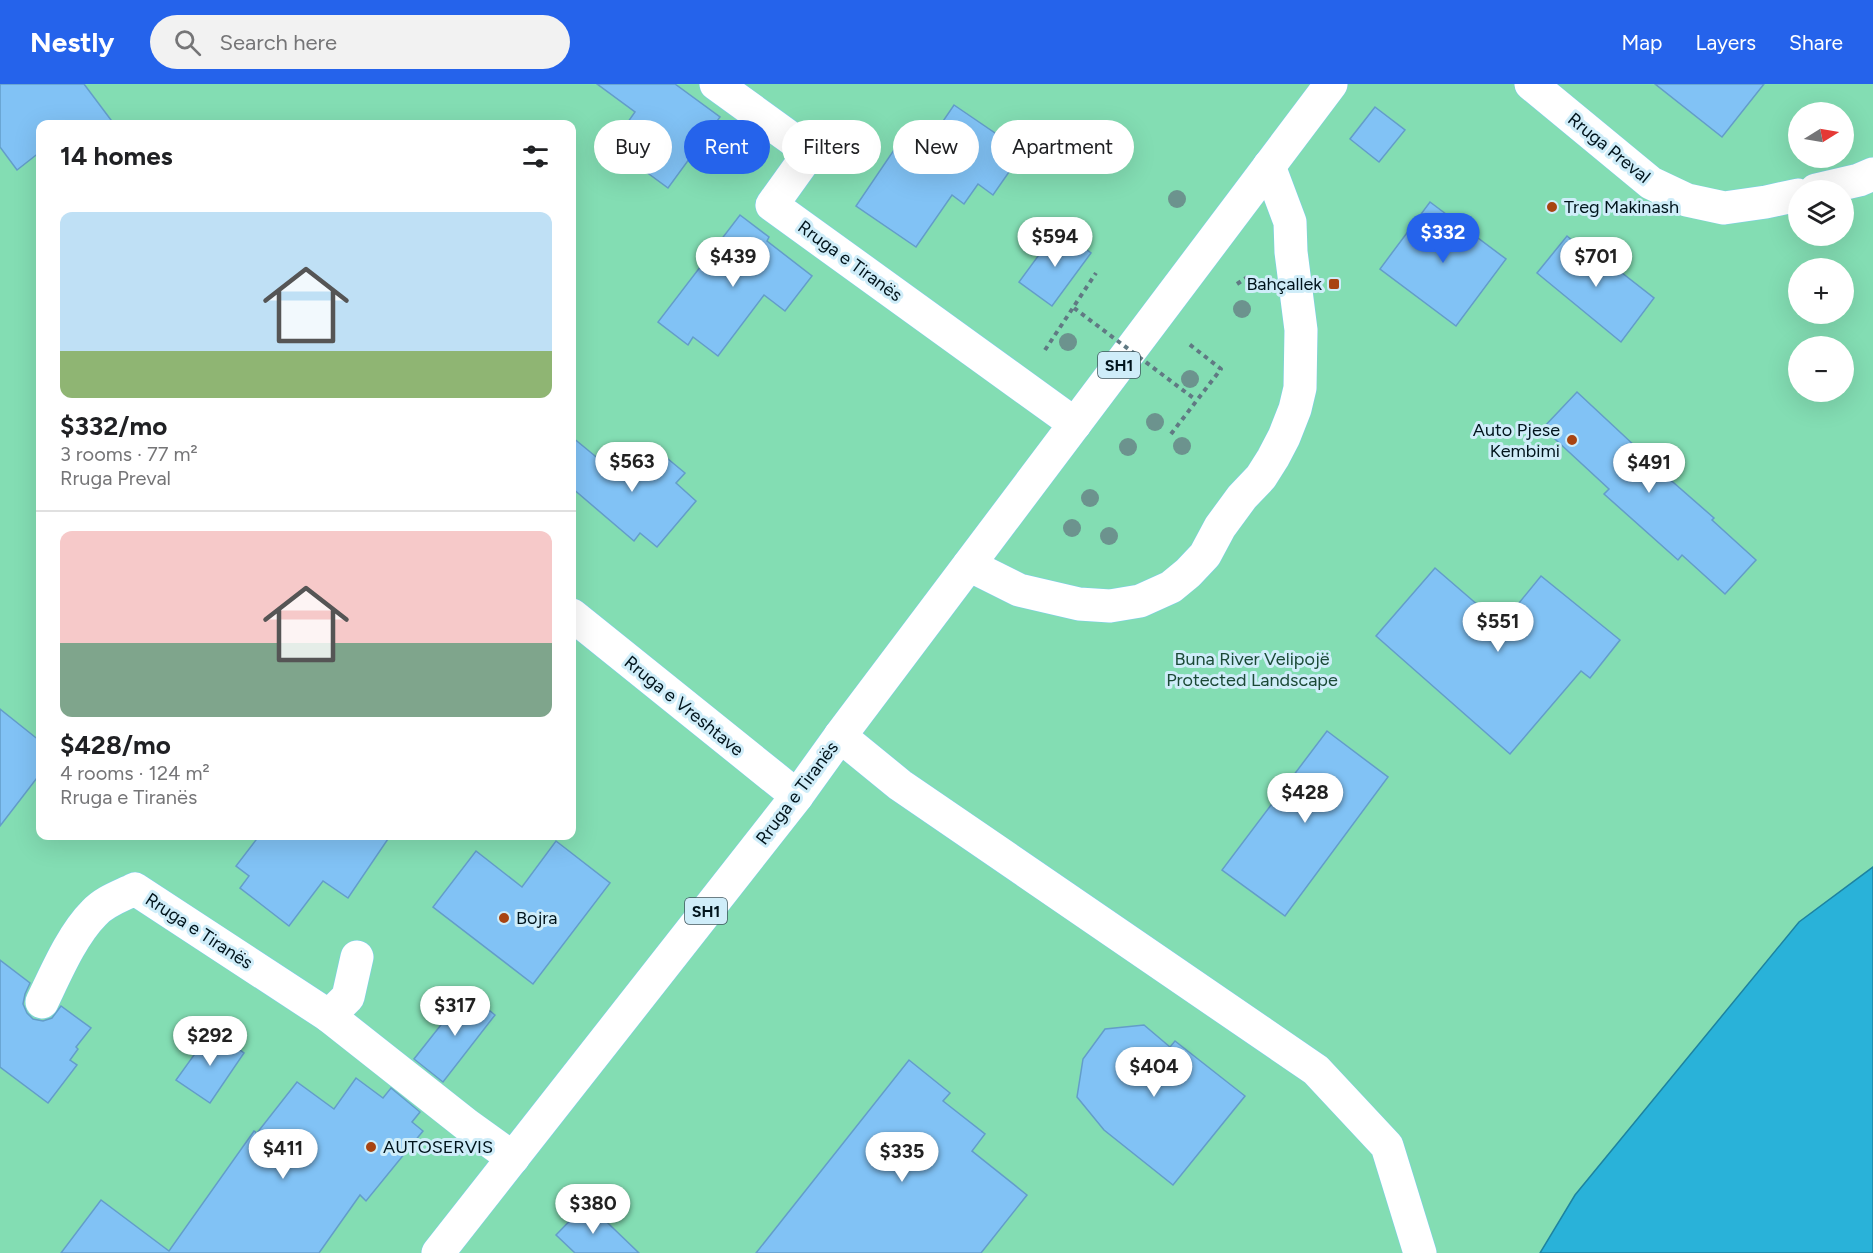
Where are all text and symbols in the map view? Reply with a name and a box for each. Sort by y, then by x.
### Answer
search box [150,15,570,69]
text: Nestly [30,25,114,59]
icon: search [171,26,204,59]
text: Search here [219,29,337,56]
text: Map [1622,30,1662,55]
text: Layers [1695,30,1756,55]
text: Share [1789,30,1843,55]
north arrow [1788,102,1854,168]
map controls [1788,102,1854,402]
street label: Rruga Preval [1563,108,1655,188]
chip: Buy [594,120,672,174]
chip: Rent [684,120,770,174]
chip: Filters [782,120,881,174]
chip: New [893,120,979,174]
chip: Apartment [991,120,1134,174]
text: 14 homes [60,140,173,172]
icon: filters [519,140,552,173]
button: layers [1788,180,1854,246]
place label: Treg Makinash [1564,196,1679,218]
marker: Treg Makinash [1545,200,1559,214]
pin: $332 [1407,213,1479,264]
street label: Rruga e Tiranës [794,216,906,306]
pin: $594 [1019,217,1091,268]
text: $332 [1421,220,1465,244]
text: $594 [1032,224,1078,248]
pin: $439 [697,237,769,288]
pin: $701 [1560,237,1632,288]
text: $439 [710,244,756,268]
text: $701 [1574,244,1618,268]
icon: home [252,251,360,359]
button: + [1788,258,1854,324]
place label: Bahçallek [1246,273,1322,295]
marker: Bahçallek [1327,277,1341,291]
button: − [1788,336,1854,402]
road number: SH1 [1098,352,1140,378]
text: $332/mo [60,410,167,442]
place label: Auto Pjese Kembimi [1473,419,1560,462]
marker: Auto Pjese Kembimi [1565,433,1579,447]
text: 3 rooms · 77 m² [60,442,198,466]
pin: $563 [596,442,668,493]
pin: $491 [1613,443,1685,494]
text: $563 [609,449,655,473]
text: $491 [1627,450,1671,474]
text: Rruga Preval [60,466,171,490]
icon: home [252,570,360,678]
pin: $551 [1462,602,1534,653]
text: $551 [1477,609,1519,633]
park label: Buna River Velipojë Protected Landscape [1166,648,1338,691]
street label: Rruga e Vreshtave [620,651,748,761]
text: $428/mo [60,729,171,761]
street label: Rruga e Tiranës [751,737,843,849]
text: 4 rooms · 124 m² [60,761,210,785]
pin: $428 [1269,773,1341,824]
text: $428 [1281,780,1329,804]
text: Rruga e Tiranës [60,785,197,809]
street label: Rruga e Tiranës [141,888,257,974]
road number: SH1 [685,898,727,924]
place label: Bojra [516,907,558,929]
marker: Bojra [497,911,511,925]
pin: $317 [419,986,491,1037]
text: $317 [434,993,476,1017]
pin: $292 [174,1016,246,1067]
text: $292 [187,1023,233,1047]
pin: $404 [1118,1047,1190,1098]
text: $404 [1129,1054,1179,1078]
pin: $411 [247,1129,319,1180]
pin: $335 [866,1132,938,1183]
text: $411 [263,1136,303,1160]
place label: AUTOSERVIS [383,1136,493,1158]
text: $335 [880,1139,924,1163]
marker: AUTOSERVIS [364,1140,378,1154]
pin: $380 [557,1184,629,1235]
text: $380 [569,1191,617,1215]

